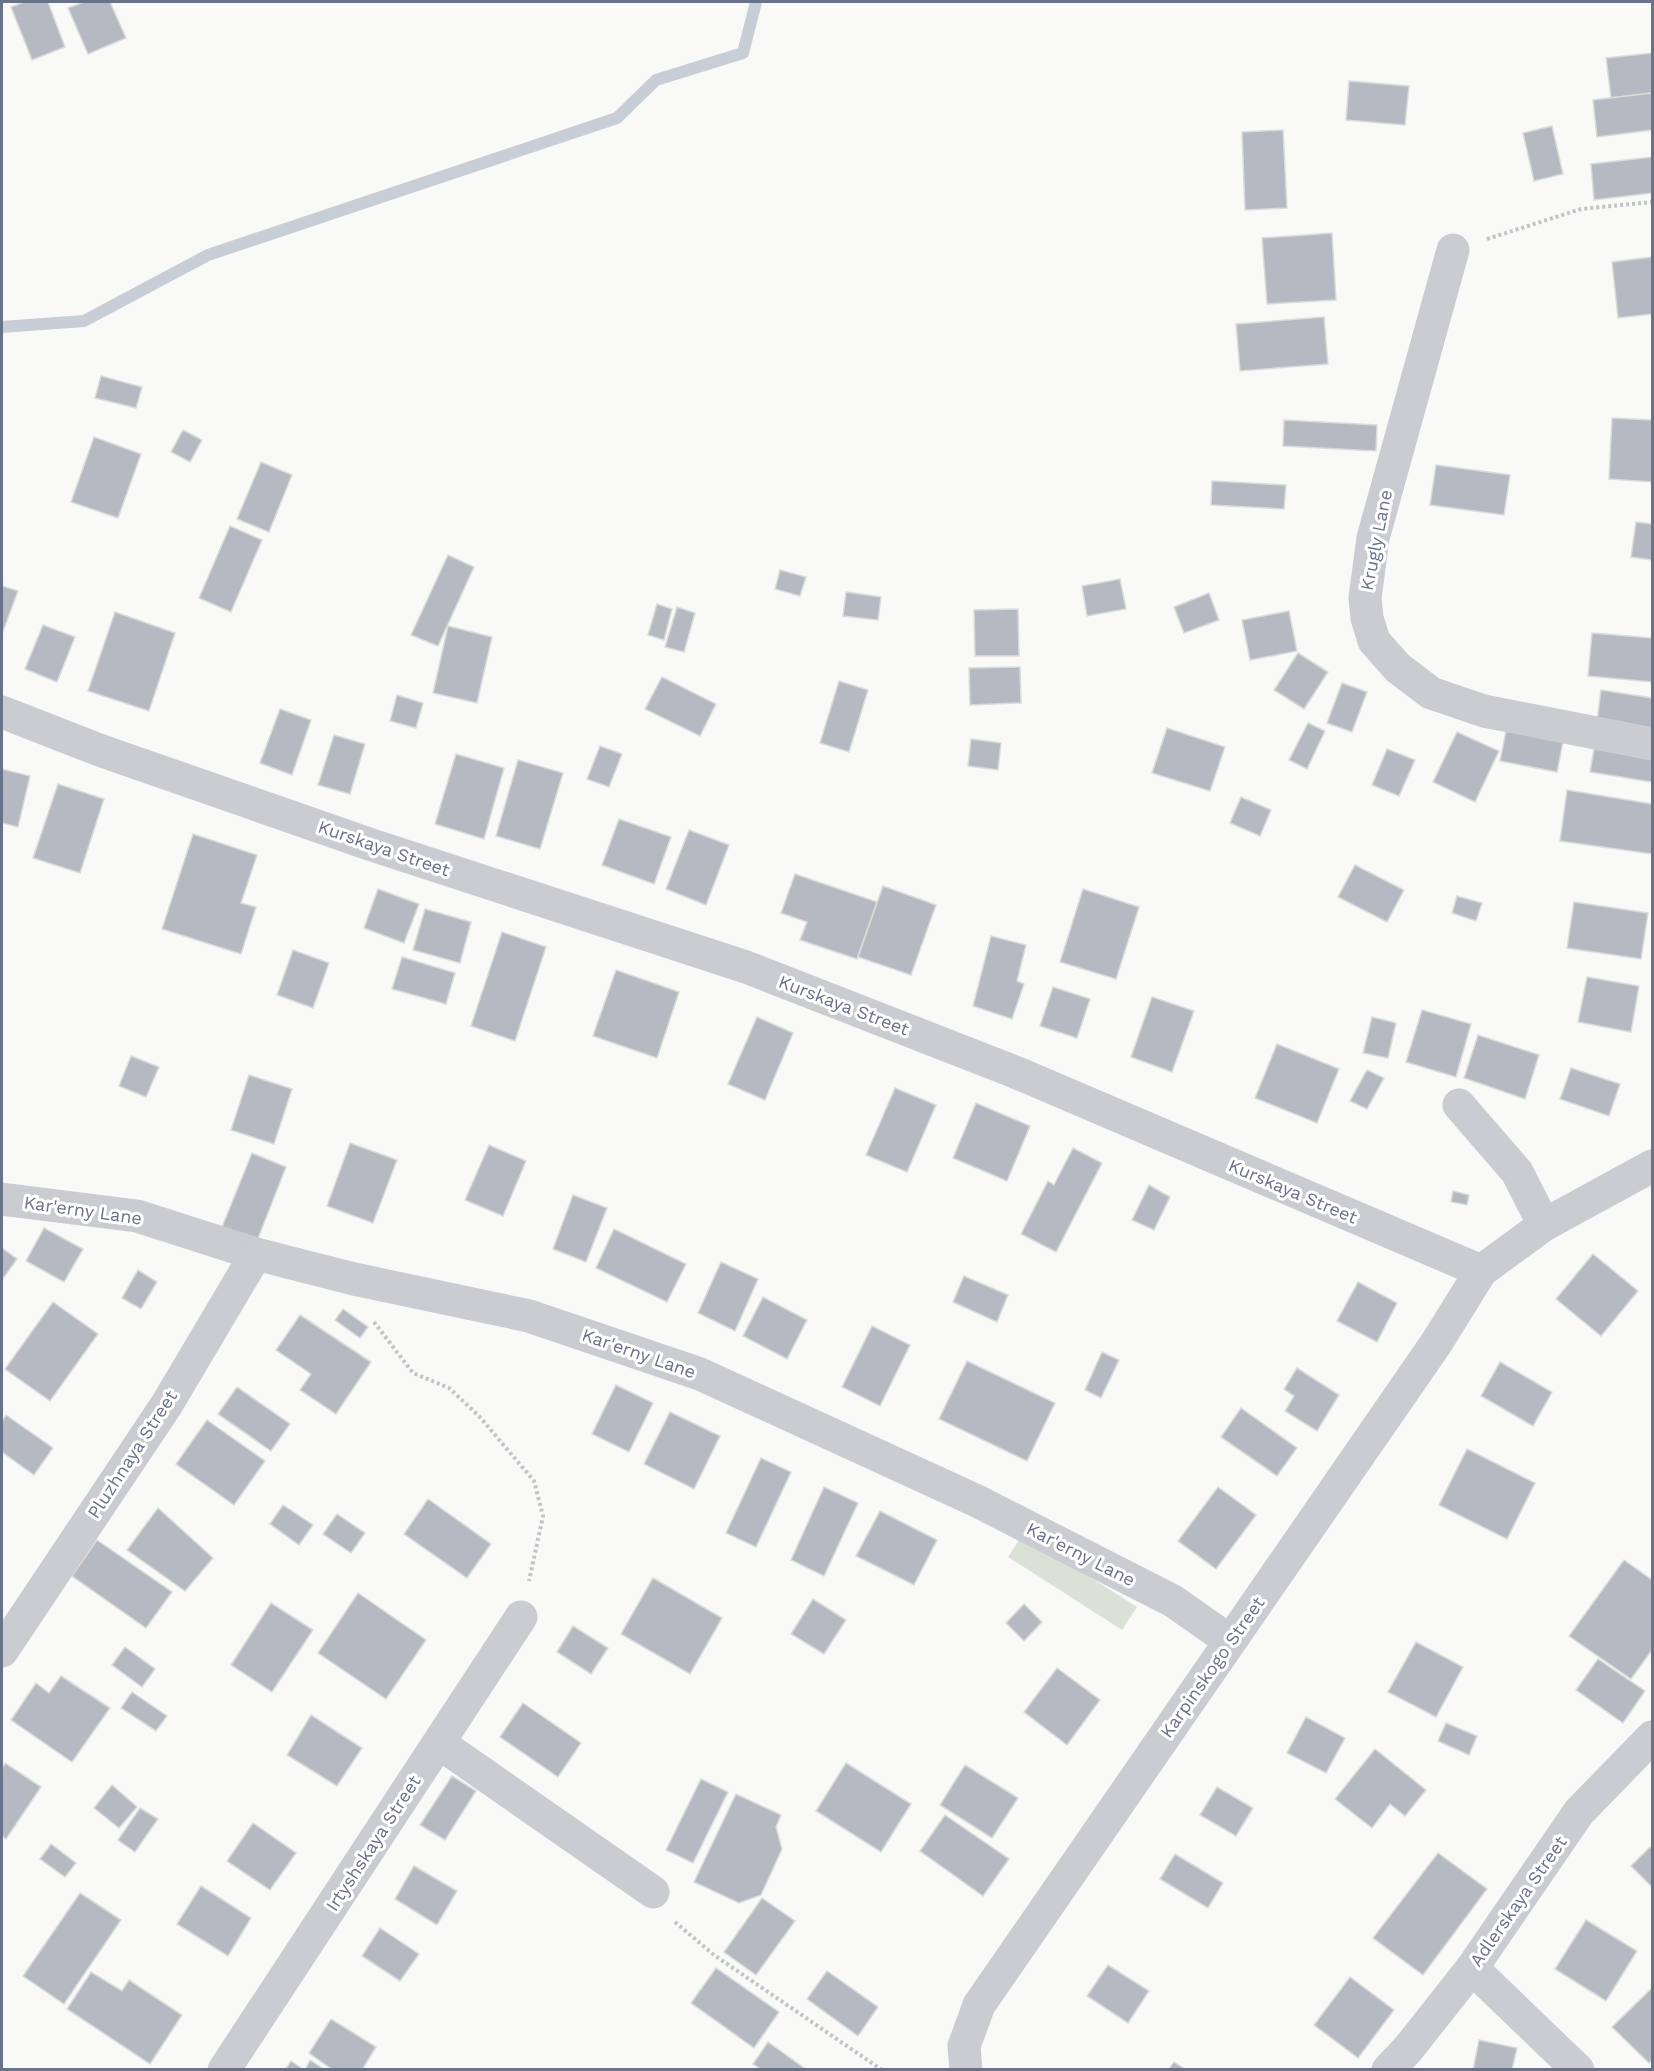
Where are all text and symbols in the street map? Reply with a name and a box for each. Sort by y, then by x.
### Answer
street label: Krugly Lane [1356,488,1396,592]
street label: Kurskaya Street [315,816,453,880]
street label: Kurskaya Street [776,971,912,1040]
street label: Kurskaya Street [1225,1154,1361,1228]
street label: Kar'erny Lane [23,1191,143,1229]
street label: Kar'erny Lane [579,1324,699,1382]
street label: Pluzhnaya Street [83,1386,181,1522]
street label: Kar'erny Lane [1023,1518,1139,1590]
street label: Karpinskogo Street [1155,1592,1269,1741]
street label: Irtyshskaya Street [321,1771,425,1915]
street label: Adlerskaya Street [1465,1831,1571,1970]

